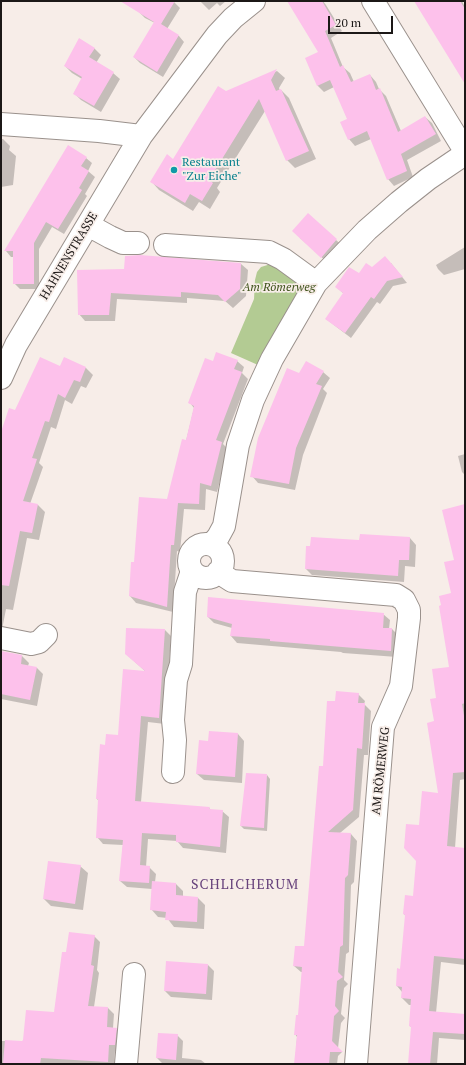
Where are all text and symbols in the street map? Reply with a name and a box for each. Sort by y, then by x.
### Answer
scale bar [330,8,395,34]
text: 20 m [335,15,361,30]
place label: Restaurant "Zur Eiche" [182,156,242,184]
marker: Restaurant "Zur Eiche" [169,165,179,175]
street label: HAHNENSTRASSE [37,210,101,302]
park label: Am Römerweg [242,281,316,295]
street label: AM RÖMERWEG [369,726,393,816]
district label: SCHLICHERUM [191,877,299,893]

